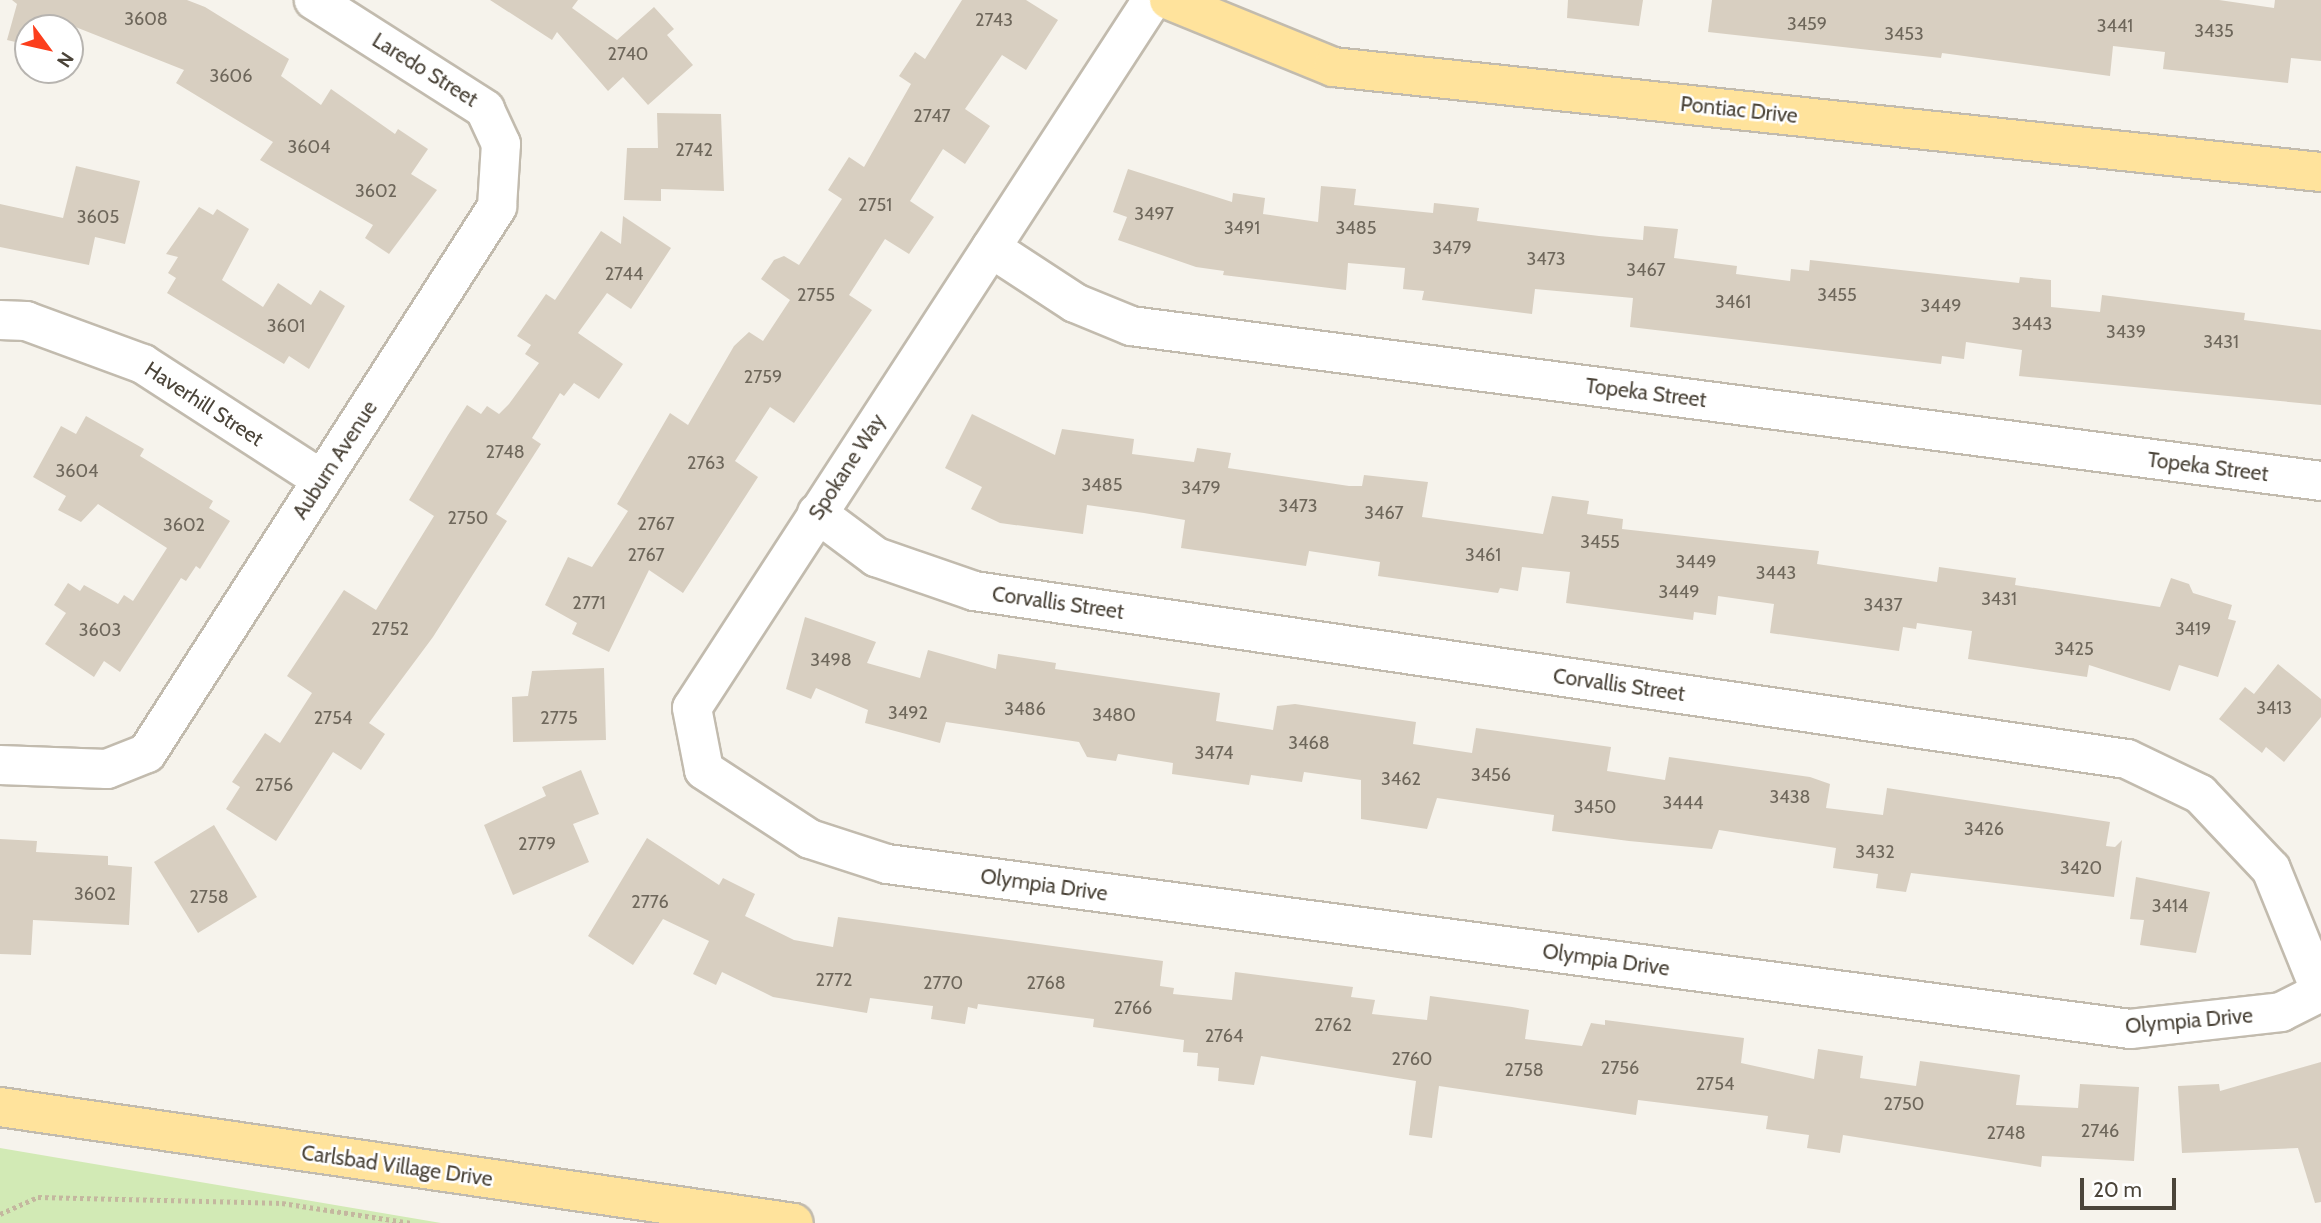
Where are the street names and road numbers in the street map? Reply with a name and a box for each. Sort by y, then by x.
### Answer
street label: Laredo Street [368,28,482,112]
street label: Pontiac Drive [1679,91,1799,129]
street label: Haverhill Street [140,356,268,452]
street label: Topeka Street [1584,373,1708,413]
street label: Auburn Avenue [287,396,383,524]
street label: Spokane Way [803,409,891,525]
street label: Topeka Street [2146,447,2270,487]
street label: Corvallis Street [990,581,1126,625]
street label: Corvallis Street [1551,663,1687,707]
street label: Olympia Drive [979,864,1109,906]
street label: Olympia Drive [1541,939,1671,981]
street label: Olympia Drive [2124,1003,2254,1039]
street label: Carlsbad Village Drive [300,1140,494,1192]

